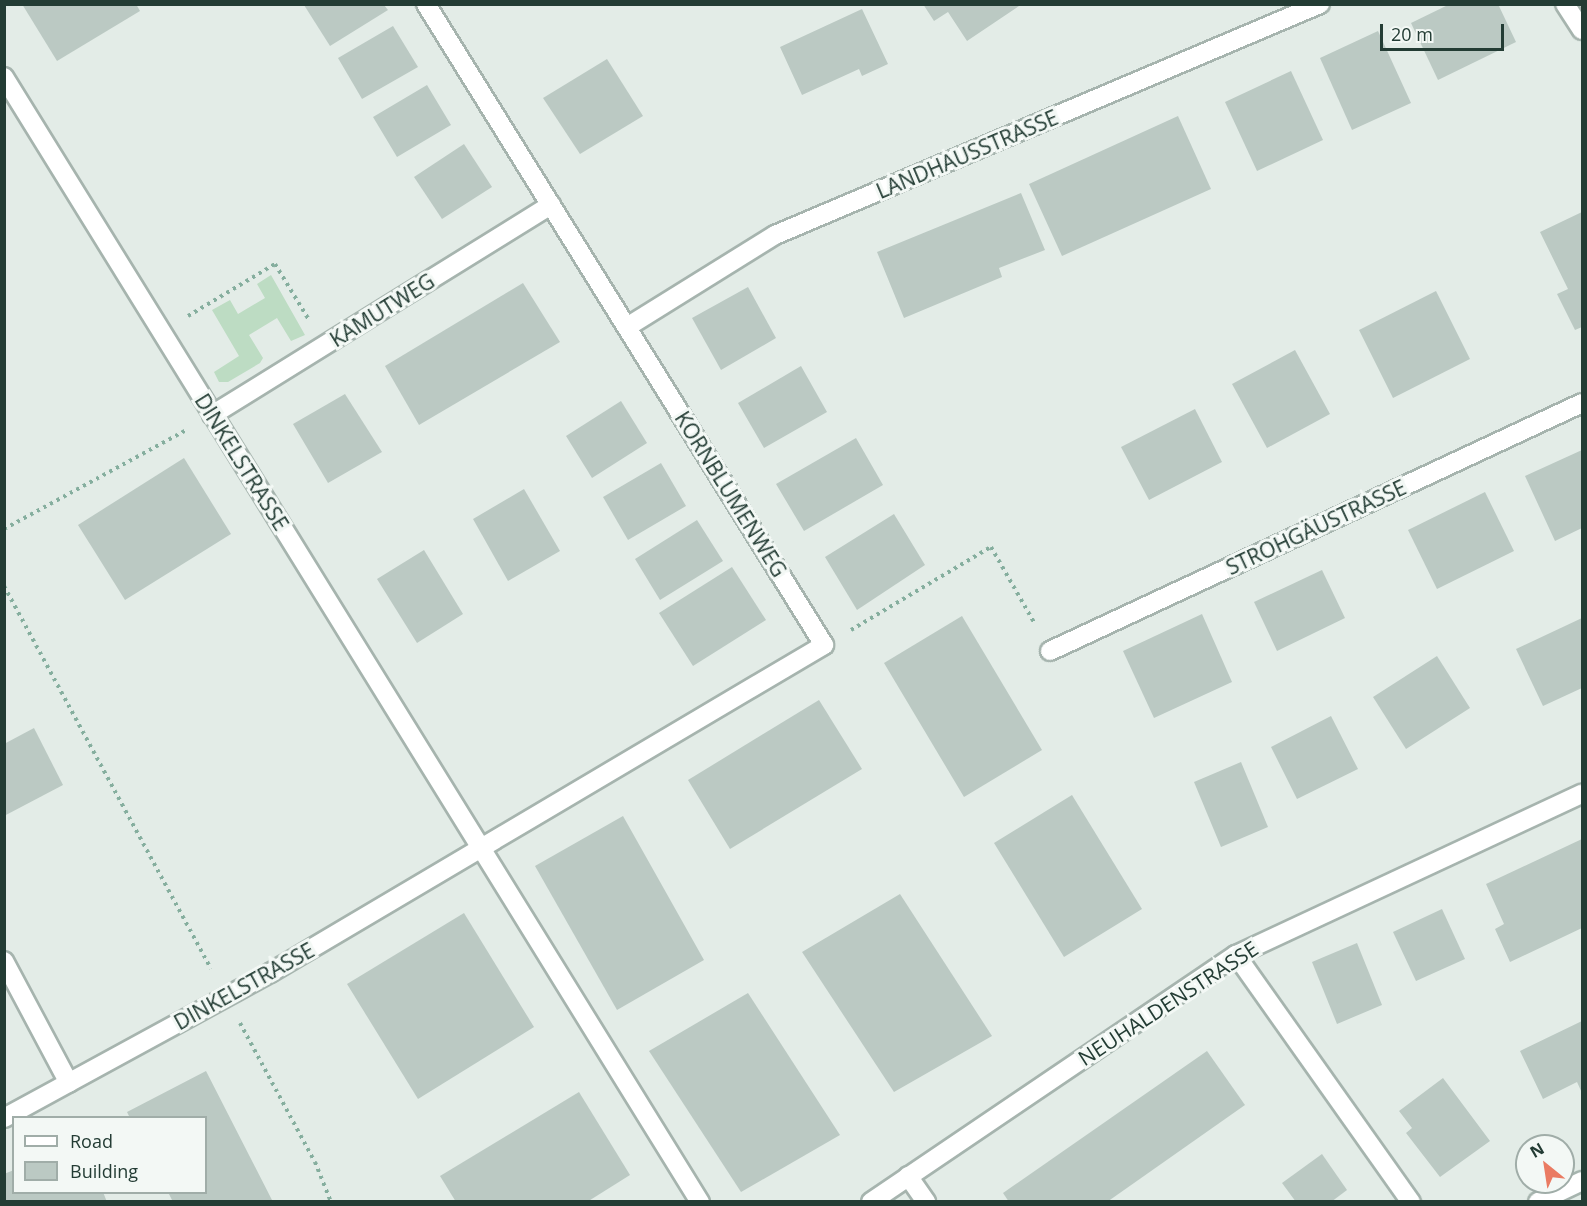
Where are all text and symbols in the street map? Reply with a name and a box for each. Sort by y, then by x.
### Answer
scale bar [1383,12,1508,50]
text: 20 m [1391,22,1433,46]
street label: LANDHAUSSTRASSE [872,104,1062,204]
street label: KAMUTWEG [325,268,439,352]
street label: DINKELSTRASSE [190,389,294,535]
street label: KORNBLUMENWEG [670,407,792,581]
street label: STROHGÄUSTRASSE [1222,474,1410,580]
street label: NEUHALDENSTRASSE [1073,935,1263,1071]
street label: DINKELSTRASSE [169,937,319,1035]
legend [12,1116,207,1194]
text: Road [70,1129,113,1153]
north arrow [1515,1134,1575,1194]
text: N [1526,1137,1548,1163]
text: Building [70,1159,138,1183]

